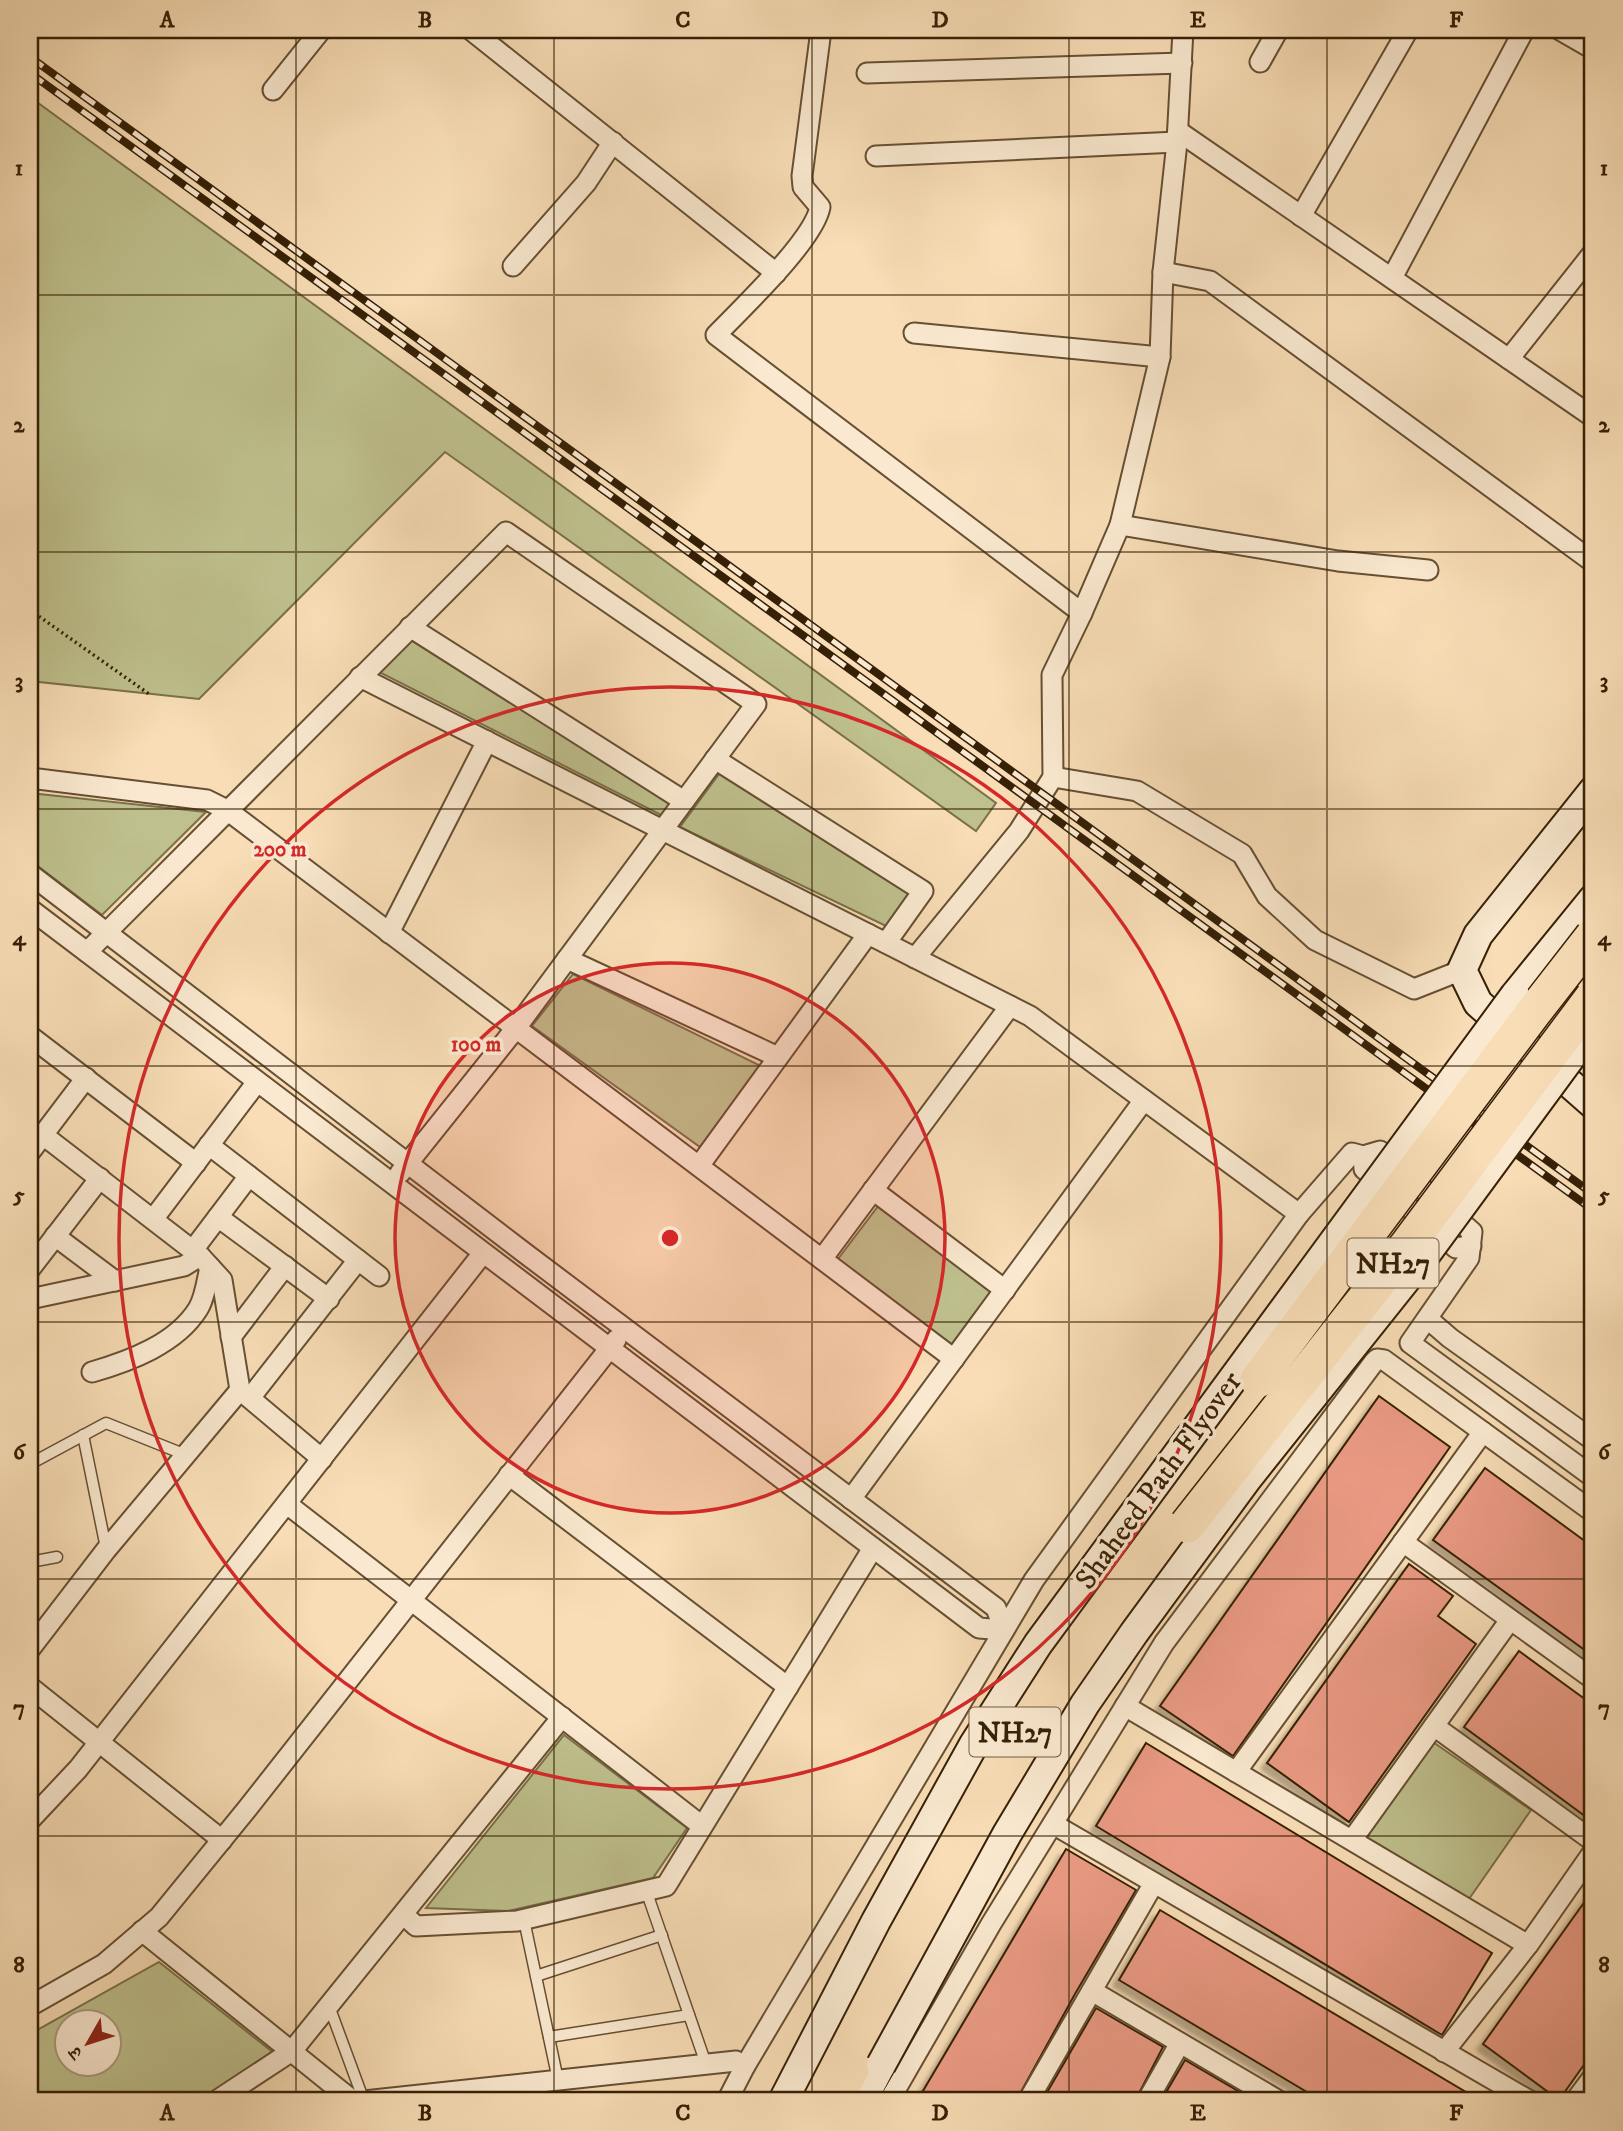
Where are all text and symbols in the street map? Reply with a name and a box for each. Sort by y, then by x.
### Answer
text: A [159,6,176,35]
text: B [418,6,432,35]
text: C [675,6,691,35]
text: D [931,6,949,35]
text: E [1190,6,1206,35]
text: F [1449,6,1464,35]
text: 1 [15,154,23,183]
text: 1 [1600,154,1608,183]
text: 2 [13,411,25,440]
text: 2 [1598,411,1610,440]
text: 3 [15,667,23,696]
text: 3 [1600,667,1608,696]
text: 200 m [253,837,307,863]
text: 4 [12,924,27,953]
text: 4 [1597,924,1612,953]
text: 100 m [451,1032,501,1058]
text: 5 [12,1181,25,1210]
text: 5 [1597,1181,1610,1210]
centre of rings [658,1226,682,1250]
road number: NH27 [1348,1238,1438,1288]
street label: Shaheed Path Flyover [1068,1365,1251,1597]
text: 6 [13,1438,27,1467]
text: 6 [1598,1438,1612,1467]
text: 7 [13,1694,25,1723]
text: 7 [1598,1694,1610,1723]
road number: NH27 [970,1708,1060,1756]
text: 8 [13,1951,25,1980]
text: 8 [1598,1951,1610,1980]
north arrow [52,2008,122,2078]
text: उ [63,2041,89,2065]
text: A [159,2099,176,2128]
text: B [418,2099,432,2128]
text: C [675,2099,691,2128]
text: D [931,2099,949,2128]
text: E [1190,2099,1206,2128]
text: F [1449,2099,1464,2128]

